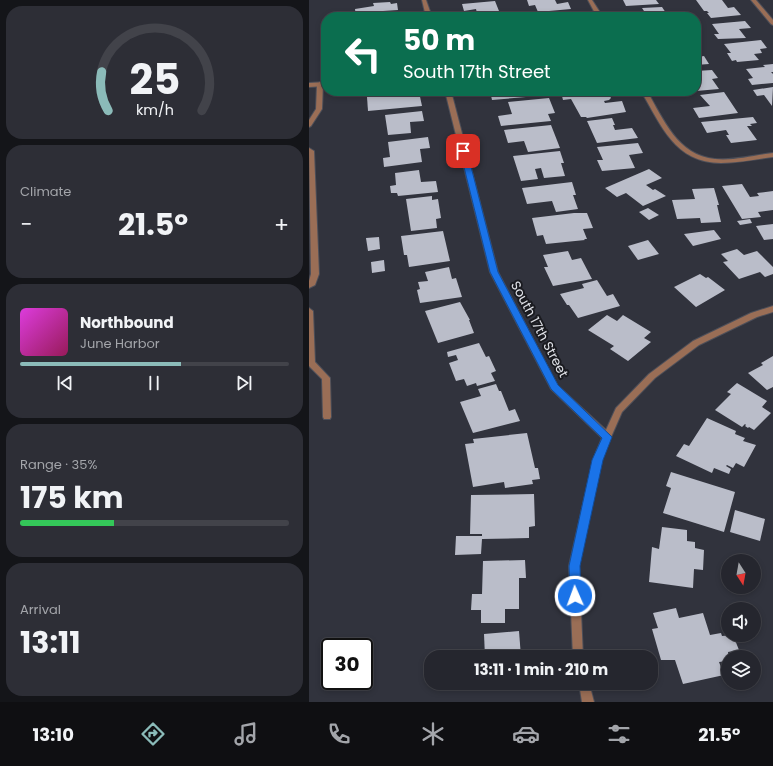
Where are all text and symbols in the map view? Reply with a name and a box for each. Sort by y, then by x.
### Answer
text: 50 m [403,21,475,60]
icon: left [337,28,389,80]
text: 25 [129,49,180,108]
text: South 17th Street [403,59,551,84]
text: km/h [135,99,174,119]
pin [446,134,480,168]
icon: arrive [452,140,474,162]
text: Climate [20,182,71,201]
text: 21.5° [118,203,188,246]
text: − [20,209,32,240]
text: + [274,209,289,240]
street label: South 17th Street [506,278,573,381]
text: Northbound [80,312,174,333]
text: June Harbor [80,334,160,353]
icon: previous [54,372,76,394]
icon: pause [143,372,165,394]
icon: next [233,372,255,394]
text: Range · 35% [20,455,97,474]
text: 175 km [20,476,124,519]
north arrow [721,554,761,594]
map controls [721,554,761,690]
position arrow [554,575,596,617]
text: Arrival [20,600,61,619]
button: sound [721,602,761,642]
text: 13:11 [20,621,81,664]
speed limit sign: 30 [321,638,373,690]
button: layers [721,650,761,690]
text: 13:11 · 1 min · 210 m [474,659,608,680]
icon: directions [139,720,167,748]
icon: music [232,720,260,748]
icon: phone [325,720,353,748]
icon: climate [419,720,447,748]
icon: car [512,720,540,748]
icon: filters [605,720,633,748]
text: 13:10 [33,722,74,747]
text: 21.5° [698,722,740,747]

